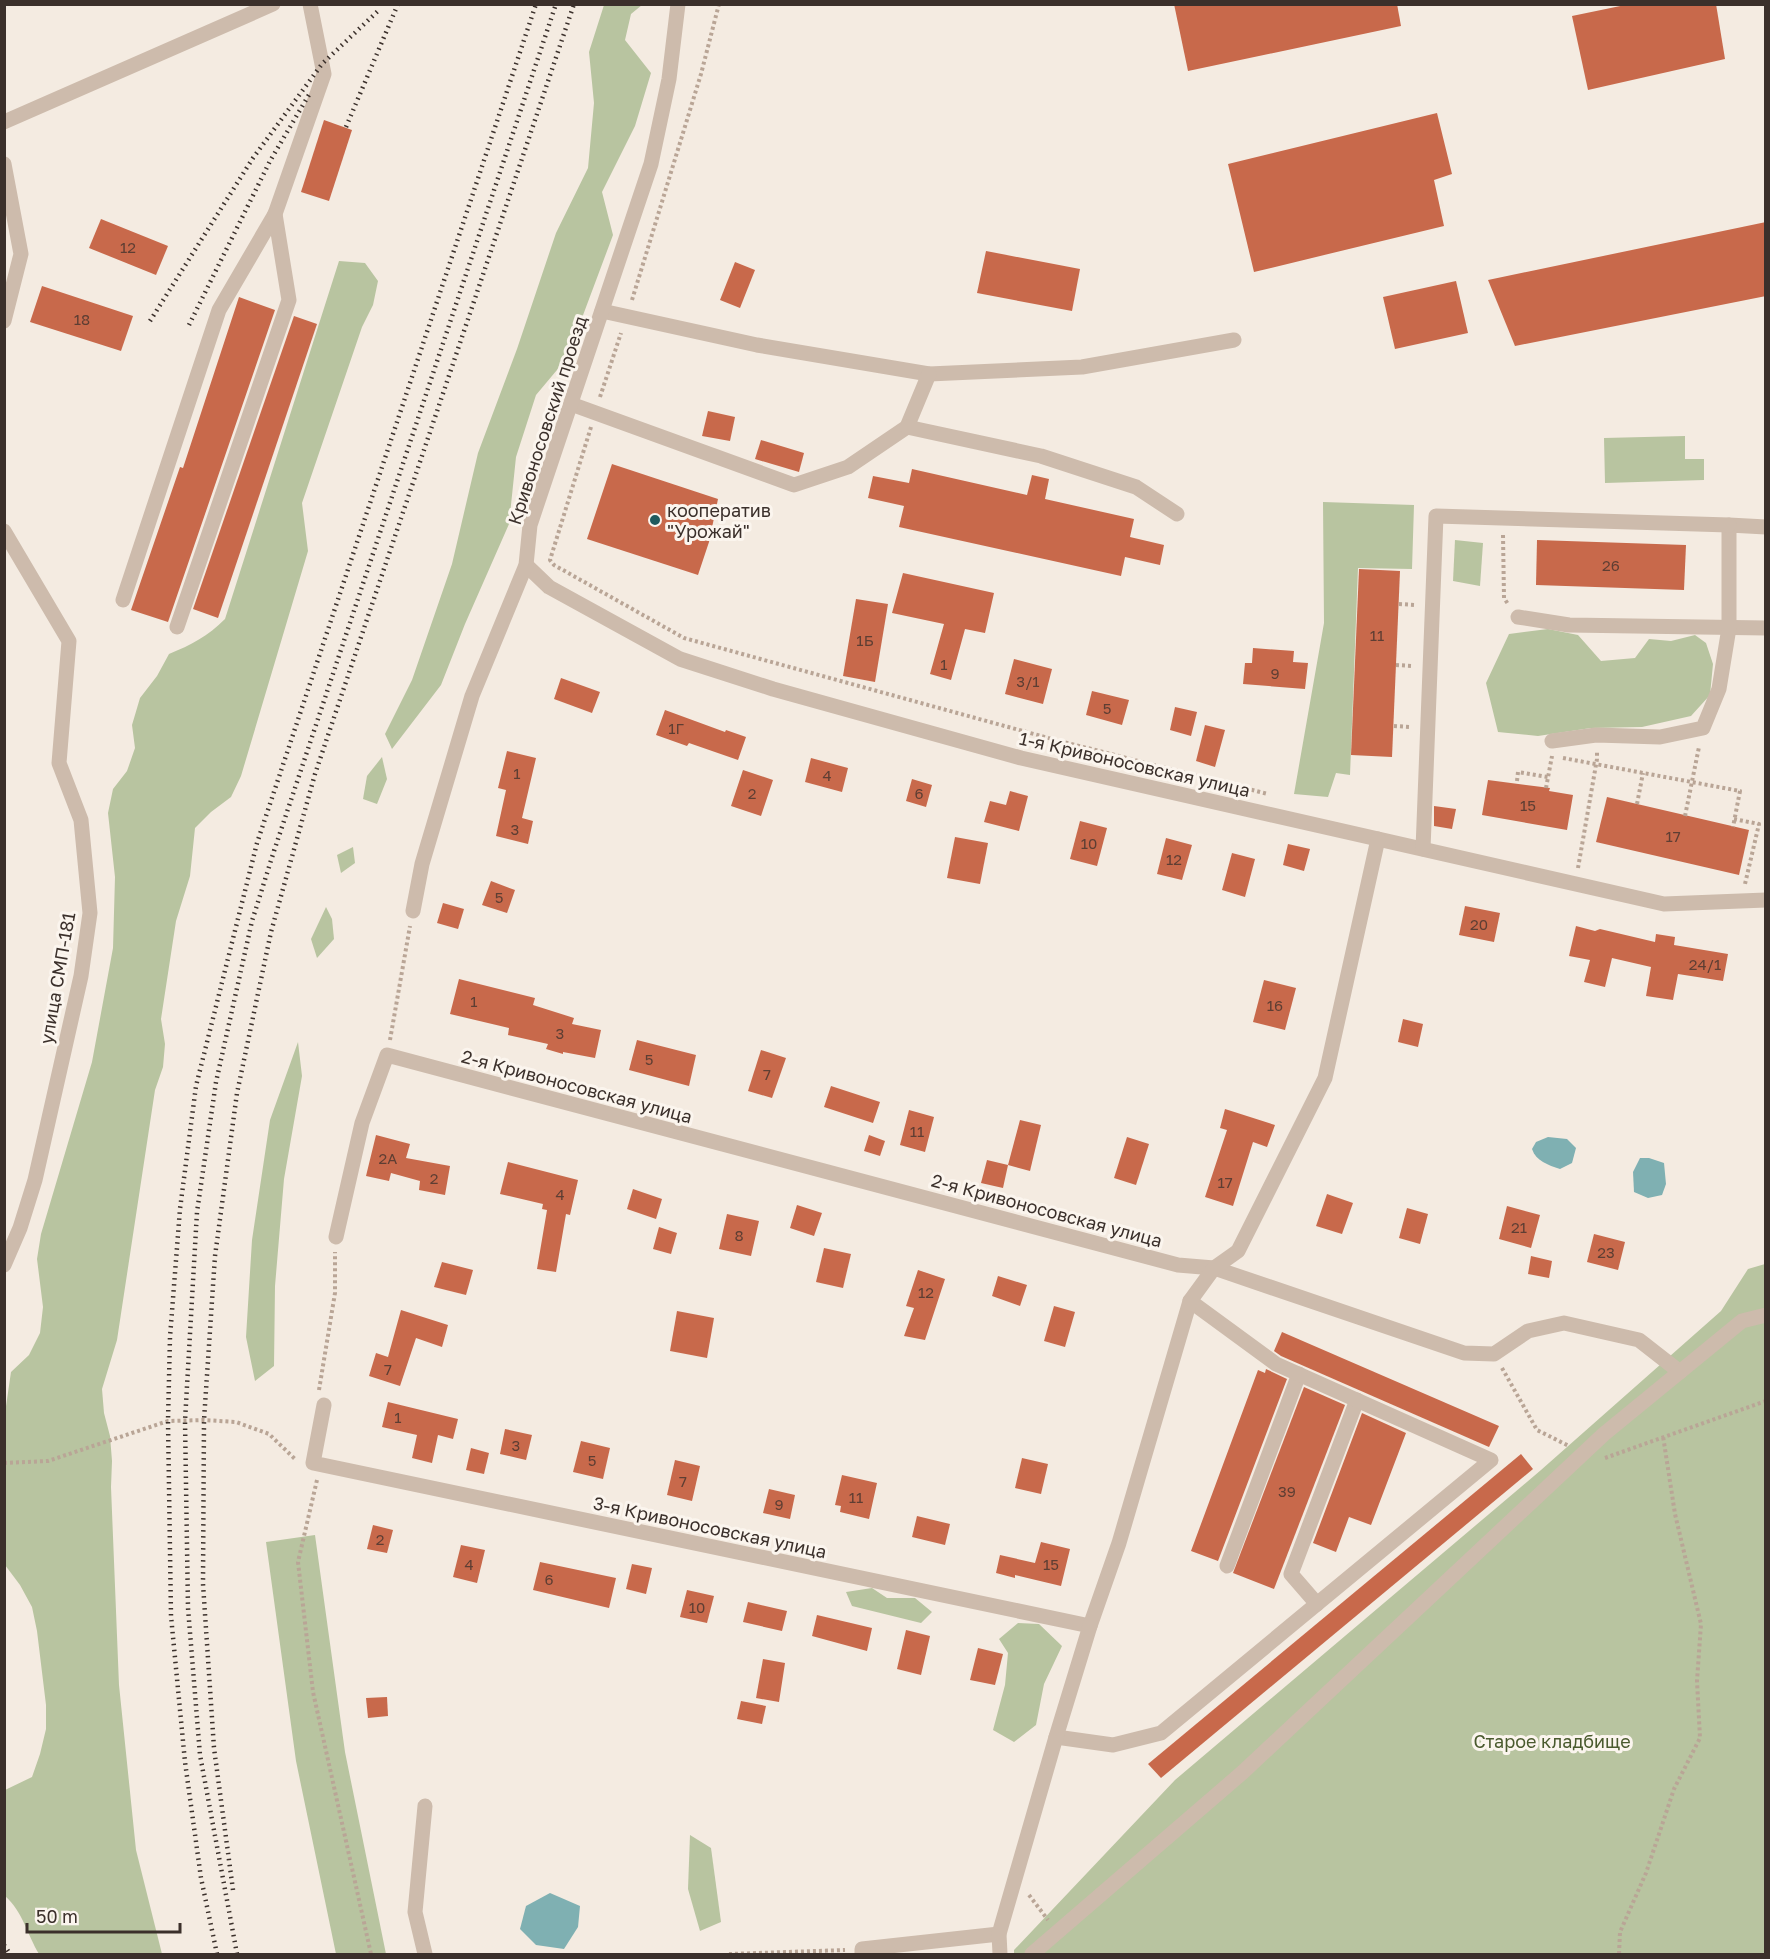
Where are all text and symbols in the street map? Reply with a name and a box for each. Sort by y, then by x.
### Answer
house number: 12 [120,238,136,256]
house number: 18 [74,310,90,328]
street label: Кривоносовский проезд [503,313,591,527]
place label: кооператив "Урожай" [667,499,771,542]
marker: кооператив "Урожай" [648,513,662,527]
house number: 26 [1602,556,1620,574]
house number: 11 [1370,626,1384,644]
house number: 1Б [856,631,874,649]
house number: 1 [940,655,948,673]
house number: 9 [1270,664,1280,682]
house number: 3/1 [1016,672,1040,690]
house number: 5 [1103,699,1111,717]
house number: 1Г [668,719,684,737]
street label: 1-я Кривоносовская улица [1017,727,1253,801]
house number: 1 [513,764,521,782]
house number: 4 [822,766,832,784]
house number: 2 [748,784,756,802]
house number: 6 [914,784,924,802]
house number: 15 [1520,796,1536,814]
house number: 3 [511,820,519,838]
house number: 17 [1665,827,1681,845]
house number: 10 [1081,834,1097,852]
house number: 12 [1166,850,1182,868]
house number: 5 [495,888,503,906]
street label: улица СМП-181 [35,910,79,1046]
house number: 20 [1470,915,1488,933]
house number: 24/1 [1689,955,1721,973]
house number: 1 [470,992,478,1010]
house number: 16 [1267,996,1283,1014]
house number: 3 [556,1024,564,1042]
street label: 2-я Кривоносовская улица [459,1045,695,1127]
house number: 5 [645,1050,653,1068]
house number: 7 [763,1065,771,1083]
house number: 11 [910,1122,924,1140]
house number: 2А [379,1149,397,1167]
house number: 2 [430,1169,438,1187]
street label: 2-я Кривоносовская улица [929,1169,1165,1251]
house number: 17 [1217,1173,1233,1191]
house number: 4 [555,1185,565,1203]
house number: 21 [1511,1218,1527,1236]
house number: 8 [734,1226,744,1244]
house number: 23 [1597,1243,1615,1261]
house number: 12 [918,1283,934,1301]
house number: 7 [384,1360,392,1378]
house number: 1 [394,1408,402,1426]
house number: 3 [512,1436,520,1454]
house number: 5 [588,1451,596,1469]
house number: 7 [679,1472,687,1490]
house number: 39 [1278,1482,1296,1500]
house number: 11 [849,1488,863,1506]
street label: 3-я Кривоносовская улица [591,1492,829,1562]
house number: 9 [774,1495,784,1513]
house number: 2 [376,1530,384,1548]
house number: 4 [464,1555,474,1573]
house number: 15 [1043,1555,1059,1573]
house number: 6 [544,1570,554,1588]
house number: 10 [689,1598,705,1616]
park label: Старое кладбище [1473,1730,1631,1752]
scale bar [27,1896,180,1934]
text: 50 m [36,1905,78,1927]

